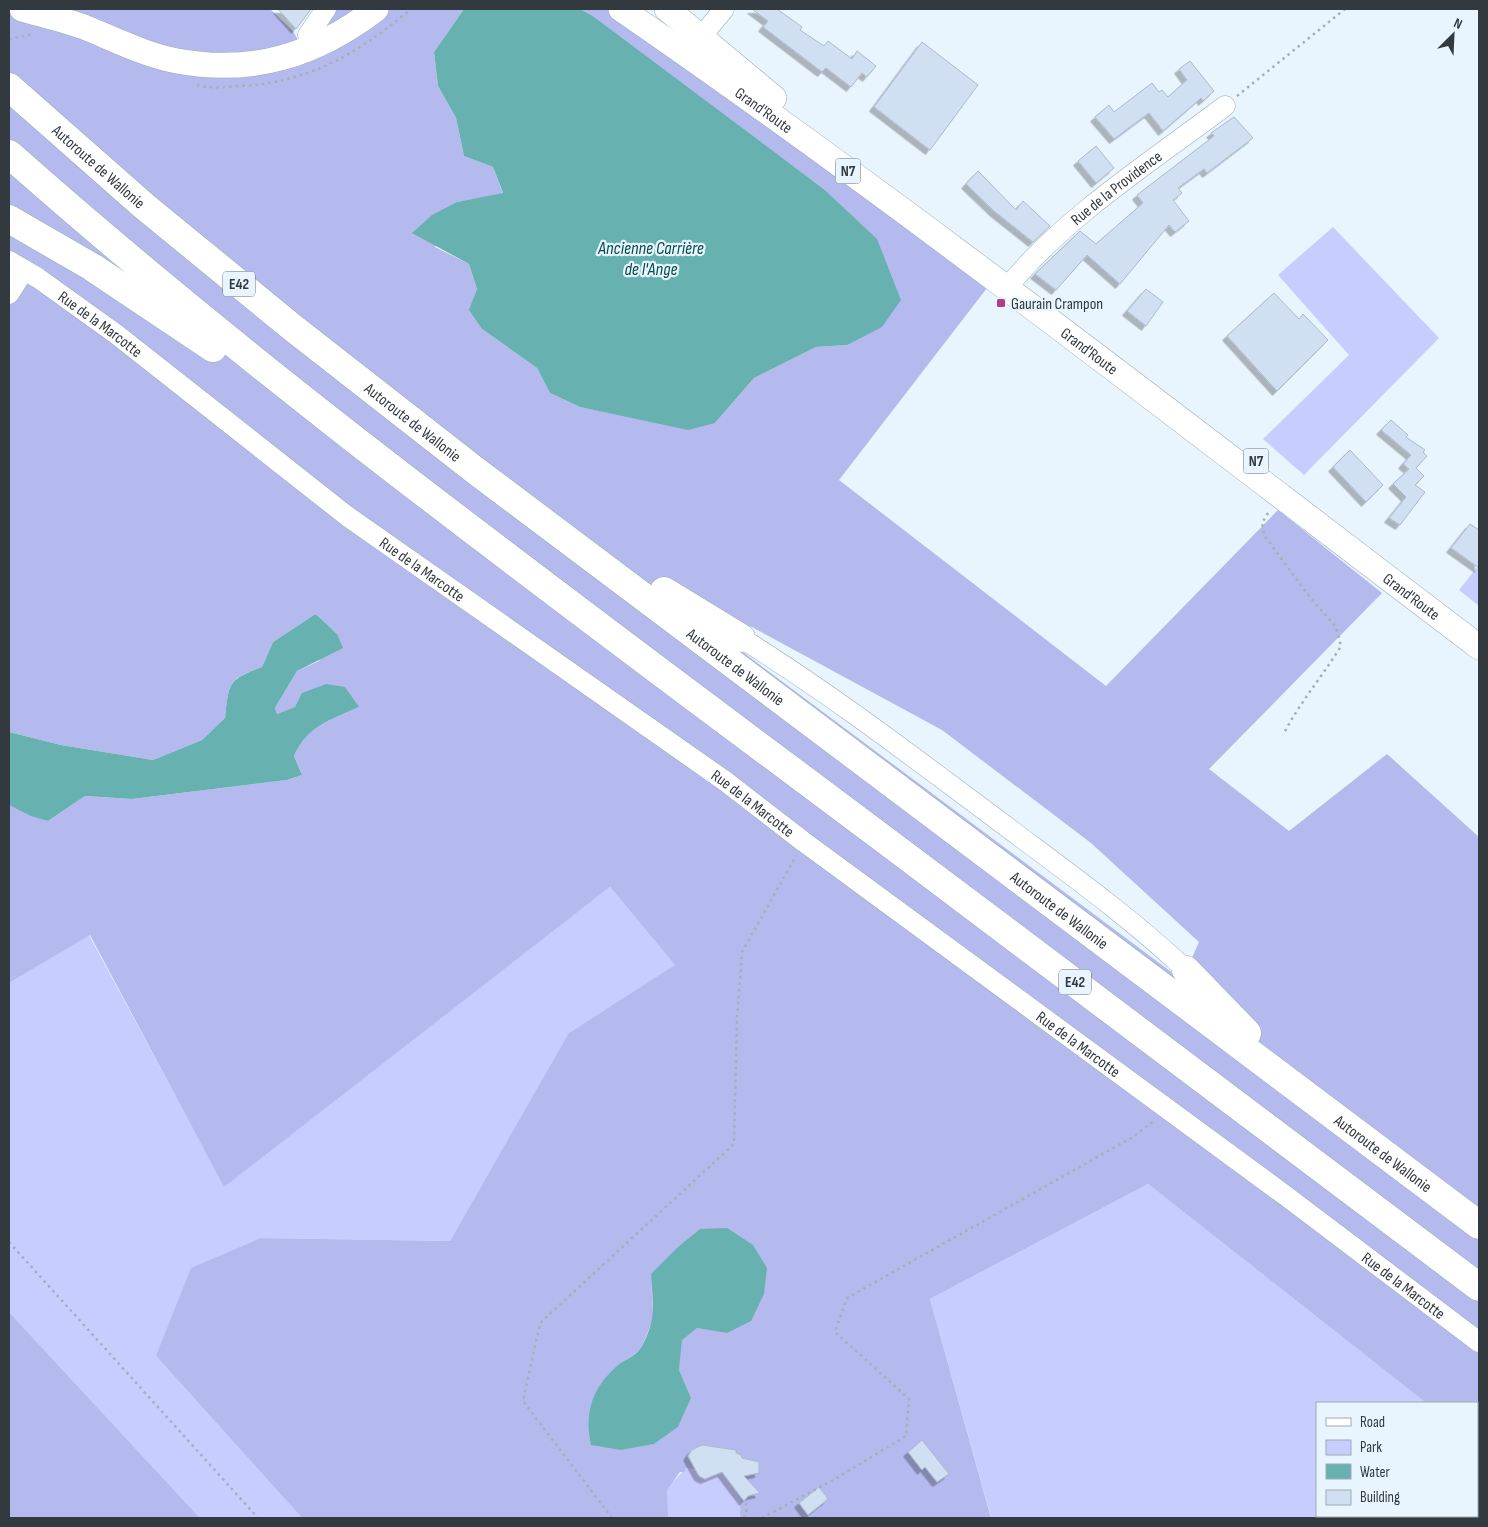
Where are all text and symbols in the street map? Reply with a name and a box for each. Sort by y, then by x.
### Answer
north arrow [1428,10,1478,60]
text: N [1451,14,1465,33]
street label: Grand'Route [731,84,796,138]
street label: Autoroute de Wallonie [47,121,148,213]
street label: Rue de la Providence [1067,147,1166,230]
road number: N7 [836,158,860,184]
water label: Ancienne Carrière de l'Ange [597,238,704,280]
road number: E42 [223,272,255,296]
street label: Rue de la Marcotte [54,288,145,362]
place label: Gaurain Crampon [1011,295,1103,314]
marker: Gaurain Crampon [995,297,1007,309]
street label: Grand'Route [1057,324,1121,379]
street label: Autoroute de Wallonie [359,379,464,467]
road number: N7 [1244,448,1268,474]
street label: Rue de la Marcotte [375,534,468,607]
street label: Grand'Route [1379,570,1443,625]
street label: Autoroute de Wallonie [682,624,788,710]
street label: Rue de la Marcotte [707,766,798,842]
street label: Autoroute de Wallonie [1005,868,1111,954]
road number: E42 [1059,970,1091,994]
street label: Rue de la Marcotte [1032,1008,1124,1082]
street label: Autoroute de Wallonie [1329,1111,1435,1197]
street label: Rue de la Marcotte [1358,1249,1448,1324]
legend [1316,1402,1478,1517]
text: Road [1360,1413,1385,1432]
text: Park [1360,1438,1382,1457]
text: Water [1360,1463,1391,1482]
text: Building [1360,1488,1400,1507]

